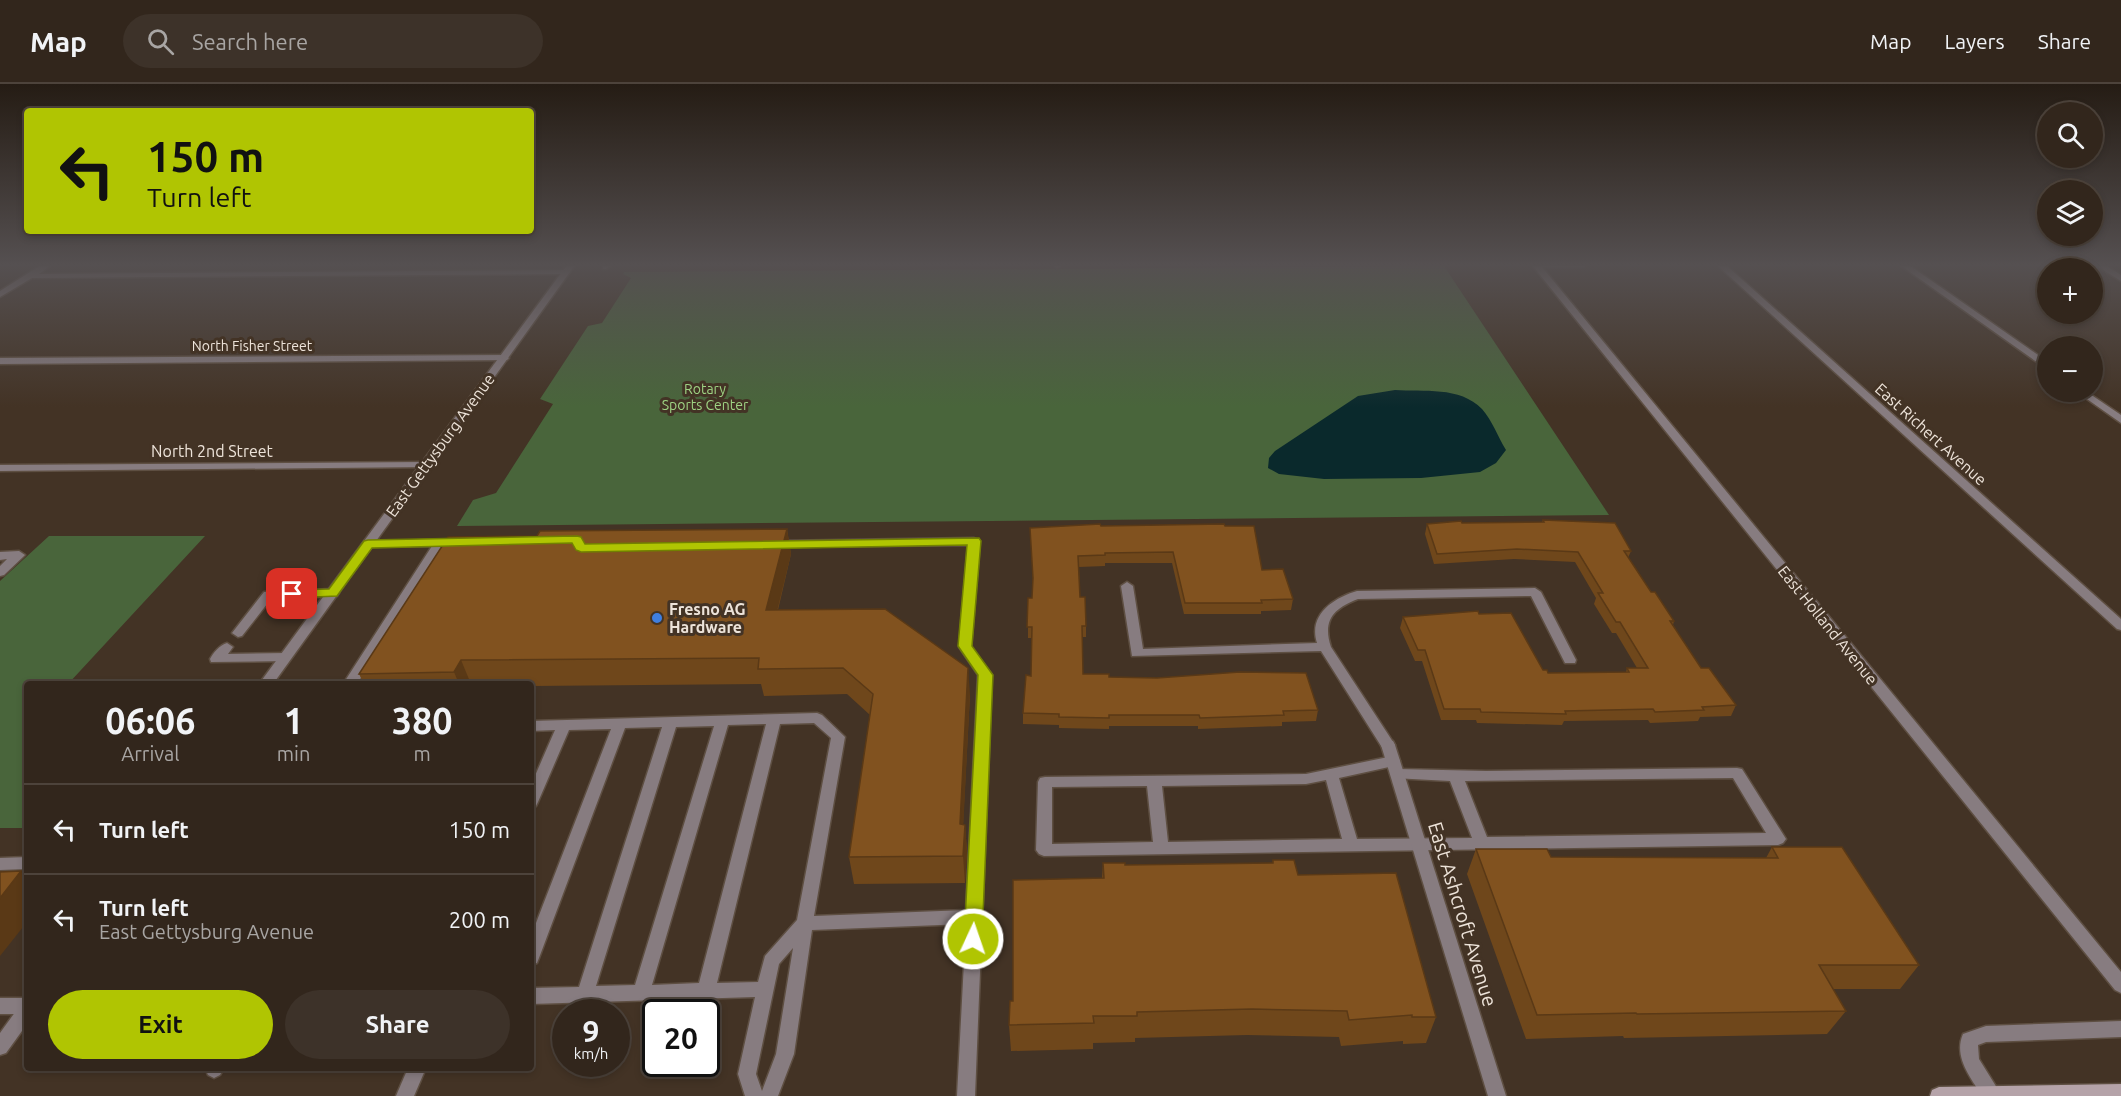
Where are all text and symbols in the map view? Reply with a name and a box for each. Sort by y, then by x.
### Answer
search box [123,14,543,68]
icon: search [144,25,177,58]
text: Map [30,26,87,57]
text: Search here [192,29,308,54]
text: Map [1870,29,1911,53]
text: Layers [1944,29,2005,53]
text: Share [2038,29,2091,53]
map controls [2037,102,2103,402]
button: search [2037,102,2103,168]
icon: left [48,132,126,210]
text: 150 m [147,133,264,180]
button: layers [2037,180,2103,246]
text: Turn left [147,182,251,212]
button: + [2037,258,2103,324]
button: − [2037,336,2103,402]
street label: North Fisher Street [192,338,313,354]
street label: East Gettysburg Avenue [382,370,498,520]
street label: East Richert Avenue [1872,379,1990,489]
park label: Rotary Sports Center [662,381,749,413]
street label: North 2nd Street [151,442,274,460]
street label: East Holland Avenue [1775,562,1881,688]
pin [266,568,317,619]
icon: arrive [275,577,308,610]
place label: Fresno AG Hardware [669,600,746,636]
marker: Fresno AG Hardware [650,611,664,625]
text: 06:06 [105,700,195,741]
text: 1 [283,700,304,741]
text: 380 [392,700,453,741]
text: Arrival [121,742,180,765]
text: min [277,742,310,765]
text: m [414,742,431,765]
icon: left [48,813,81,846]
text: Turn left [99,817,189,842]
text: 150 m [449,817,510,842]
street label: East Ashcroft Avenue [1424,819,1502,1009]
text: Turn left [99,895,189,920]
icon: left [48,903,81,936]
text: 200 m [449,907,510,932]
position arrow [941,907,1005,971]
text: East Gettysburg Avenue [99,920,314,943]
button: Exit [48,990,273,1059]
button: Share [285,990,510,1059]
speed limit sign: 20 [642,999,720,1077]
text: 9 [583,1014,599,1048]
text: km/h [574,1045,608,1062]

